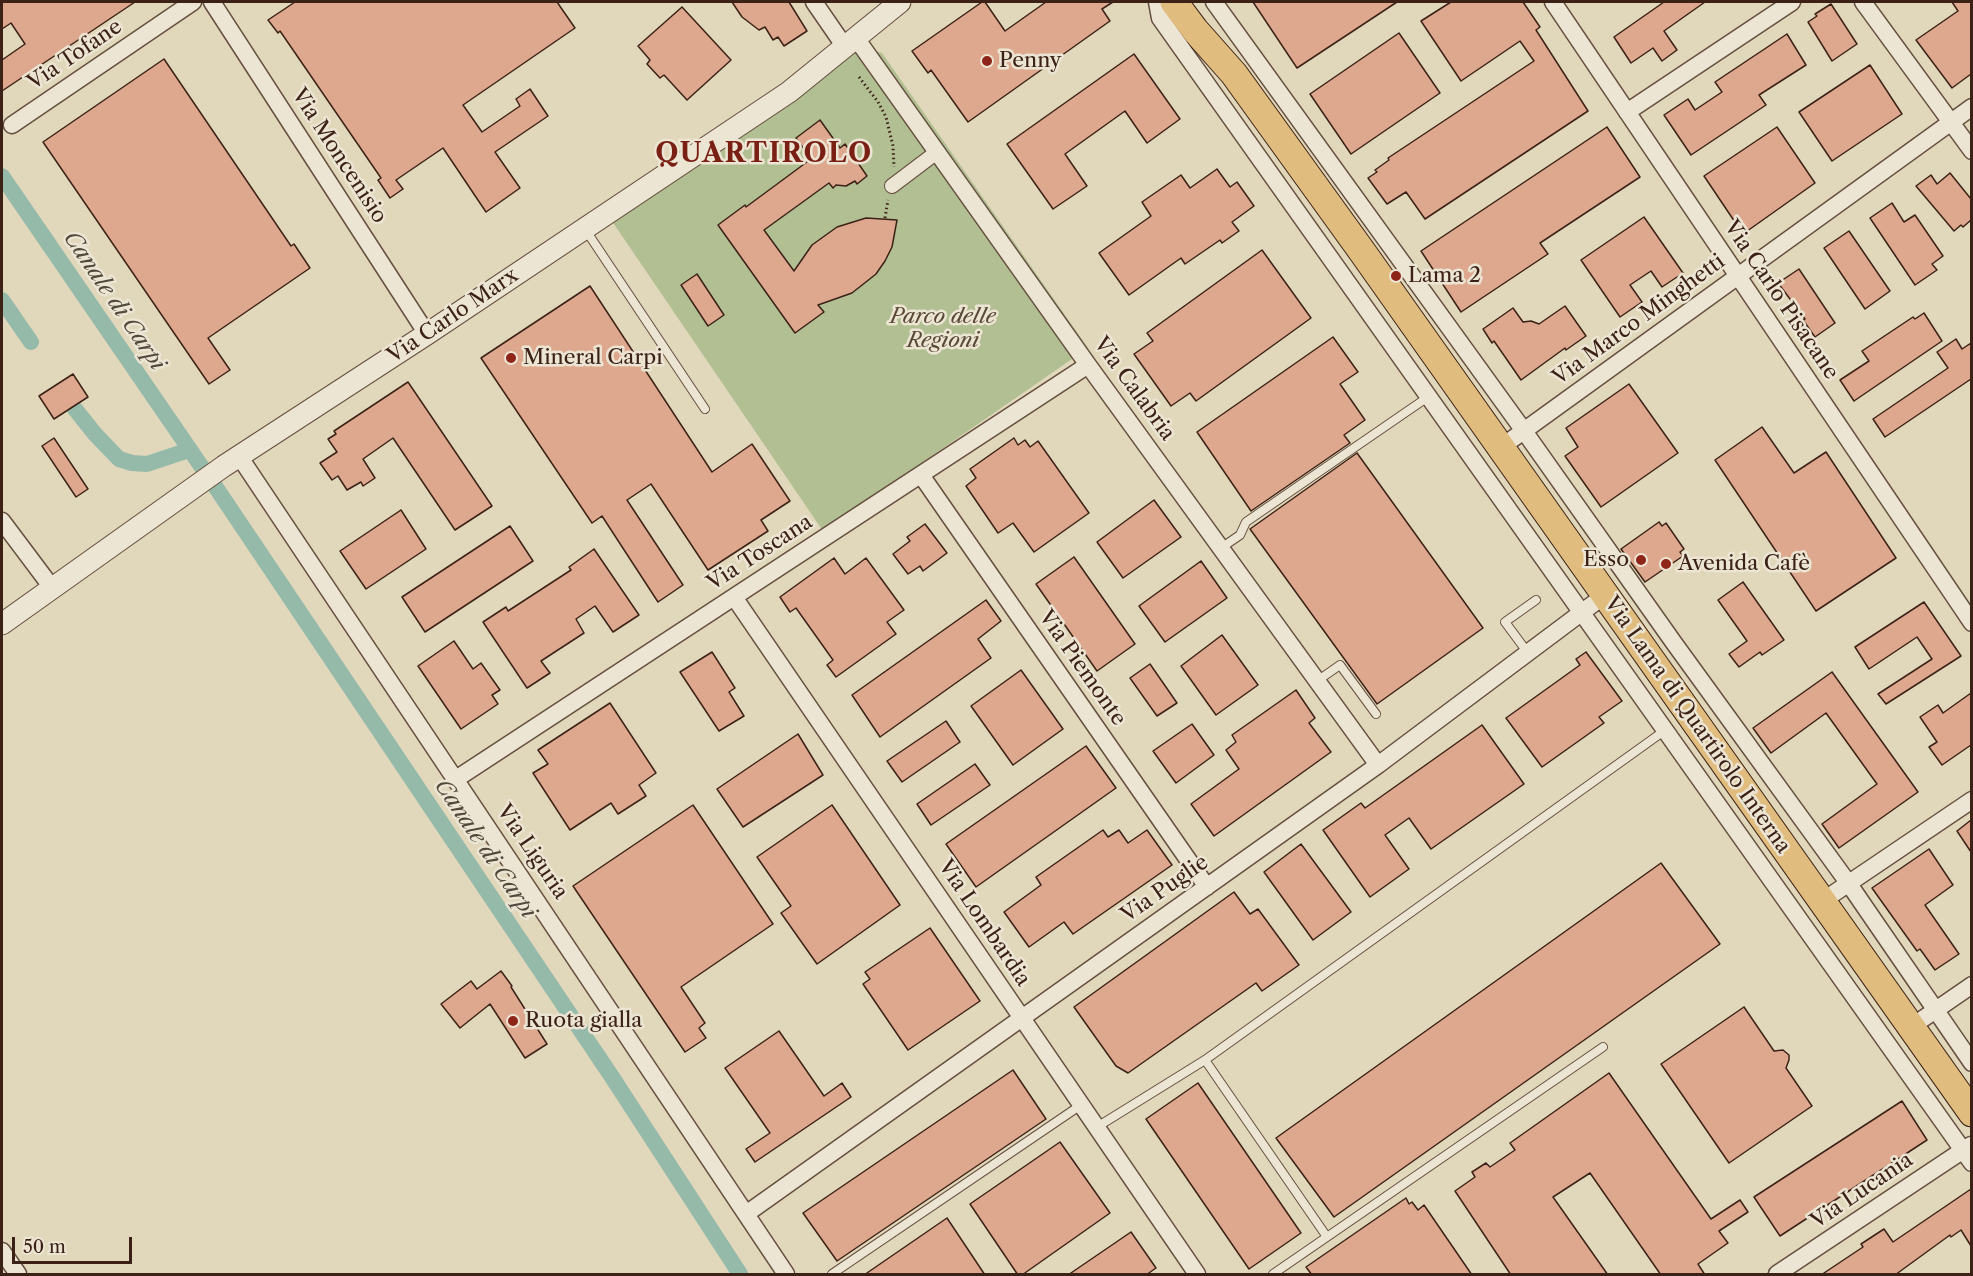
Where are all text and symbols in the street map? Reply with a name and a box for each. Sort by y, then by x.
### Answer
street label: Via Tofane [23,14,127,96]
place label: Penny [999,48,1062,74]
marker: Penny [980,54,994,68]
street label: Via Moncenisio [286,84,392,228]
district label: QUARTIROLO [655,138,873,170]
street label: Via Carlo Pisacane [1718,216,1844,384]
water label: Canale di Carpi [58,226,170,376]
street label: Via Marco Minghetti [1548,249,1730,391]
street label: Via Carlo Marx [383,263,523,369]
place label: Lama 2 [1408,263,1481,289]
marker: Lama 2 [1389,269,1403,283]
park label: Parco delle Regioni [890,304,996,354]
street label: Via Calabria [1088,332,1180,446]
place label: Mineral Carpi [523,345,663,371]
marker: Mineral Carpi [504,351,518,365]
street label: Via Toscana [703,510,817,596]
place label: Esso [1583,547,1629,573]
place label: Avenida Cafè [1678,551,1810,577]
marker: Esso [1634,553,1648,567]
marker: Avenida Cafè [1659,557,1673,571]
street label: Via Lama di Quartirolo Interna [1598,592,1796,858]
street label: Via Piemonte [1033,605,1131,731]
water label: Canale di Carpi [429,774,541,924]
street label: Via Liguria [491,800,573,904]
street label: Via Puglie [1117,850,1213,928]
street label: Via Lombardia [932,855,1036,991]
place label: Ruota gialla [525,1008,642,1034]
marker: Ruota gialla [506,1014,520,1028]
street label: Via Lucania [1806,1148,1918,1234]
scale bar [15,1225,135,1263]
text: 50 m [23,1236,66,1258]

